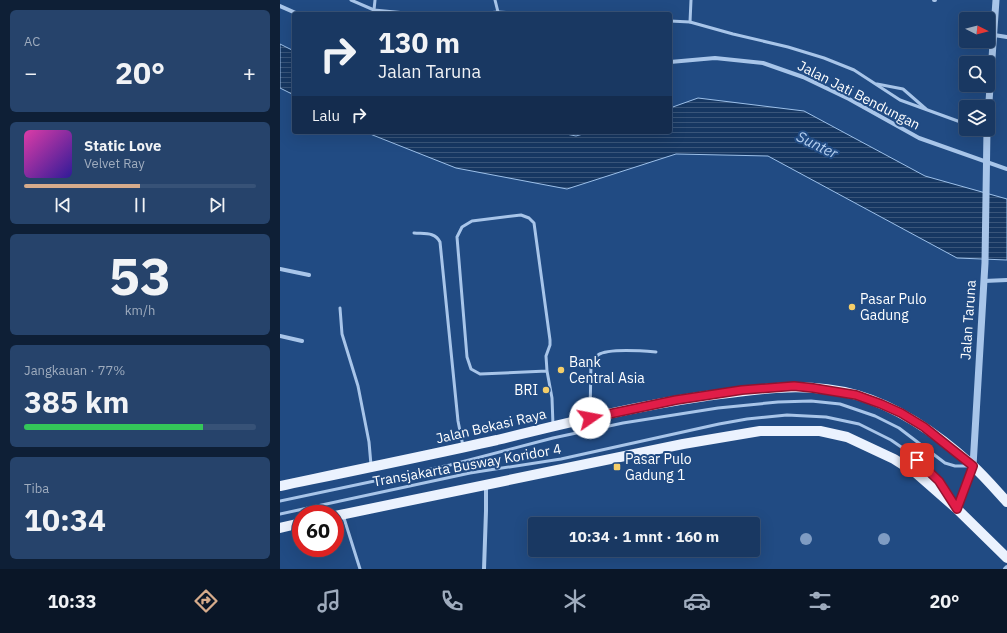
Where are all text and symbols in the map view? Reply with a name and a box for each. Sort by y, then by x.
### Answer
north arrow [959,12,995,48]
map controls [959,12,995,136]
text: 130 m [378,24,460,61]
icon: right [312,28,364,80]
text: AC [24,33,40,50]
text: 20° [115,53,165,92]
street label: Jalan Jati Bendungan [795,56,923,134]
button: search [959,56,995,92]
text: − [24,58,37,87]
text: + [243,58,256,87]
text: Jalan Taruna [378,60,481,83]
button: layers [959,100,995,136]
icon: right [348,104,370,126]
text: Lalu [312,106,340,125]
water label: Sunter [794,126,841,163]
text: Static Love [84,136,161,155]
text: Velvet Ray [84,155,145,172]
icon: previous [52,194,74,216]
icon: pause [129,194,151,216]
icon: next [206,194,228,216]
text: 53 [109,242,171,309]
street label: Jalan Taruna [956,279,980,361]
place label: Pasar Pulo Gadung [860,290,927,324]
text: km/h [125,302,155,319]
marker: Pasar Pulo Gadung [847,302,857,312]
place label: Bank Central Asia [569,353,645,387]
text: Jangkauan · 77% [24,362,125,379]
marker: Bank Central Asia [556,365,566,375]
place label: BRI [514,381,538,399]
text: 385 km [24,382,129,421]
marker: BRI [541,385,551,395]
position arrow [569,397,611,439]
street label: Jalan Bekasi Raya [434,404,549,447]
street label: Transjakarta Busway Koridor 4 [371,440,563,490]
pin [900,443,934,477]
icon: arrive [906,449,928,471]
place label: Pasar Pulo Gadung 1 [625,450,692,484]
marker: Pasar Pulo Gadung 1 [612,462,622,472]
text: Tiba [24,480,49,497]
text: 10:34 [24,500,106,539]
speed limit sign: 60 [292,505,344,557]
text: 10:34 · 1 mnt · 160 m [569,527,719,546]
icon: directions [192,587,220,615]
icon: music [315,587,343,615]
icon: phone [438,587,466,615]
icon: climate [561,587,589,615]
icon: car [683,587,711,615]
icon: filters [806,587,834,615]
text: 10:33 [47,590,97,613]
text: 20° [929,590,959,613]

